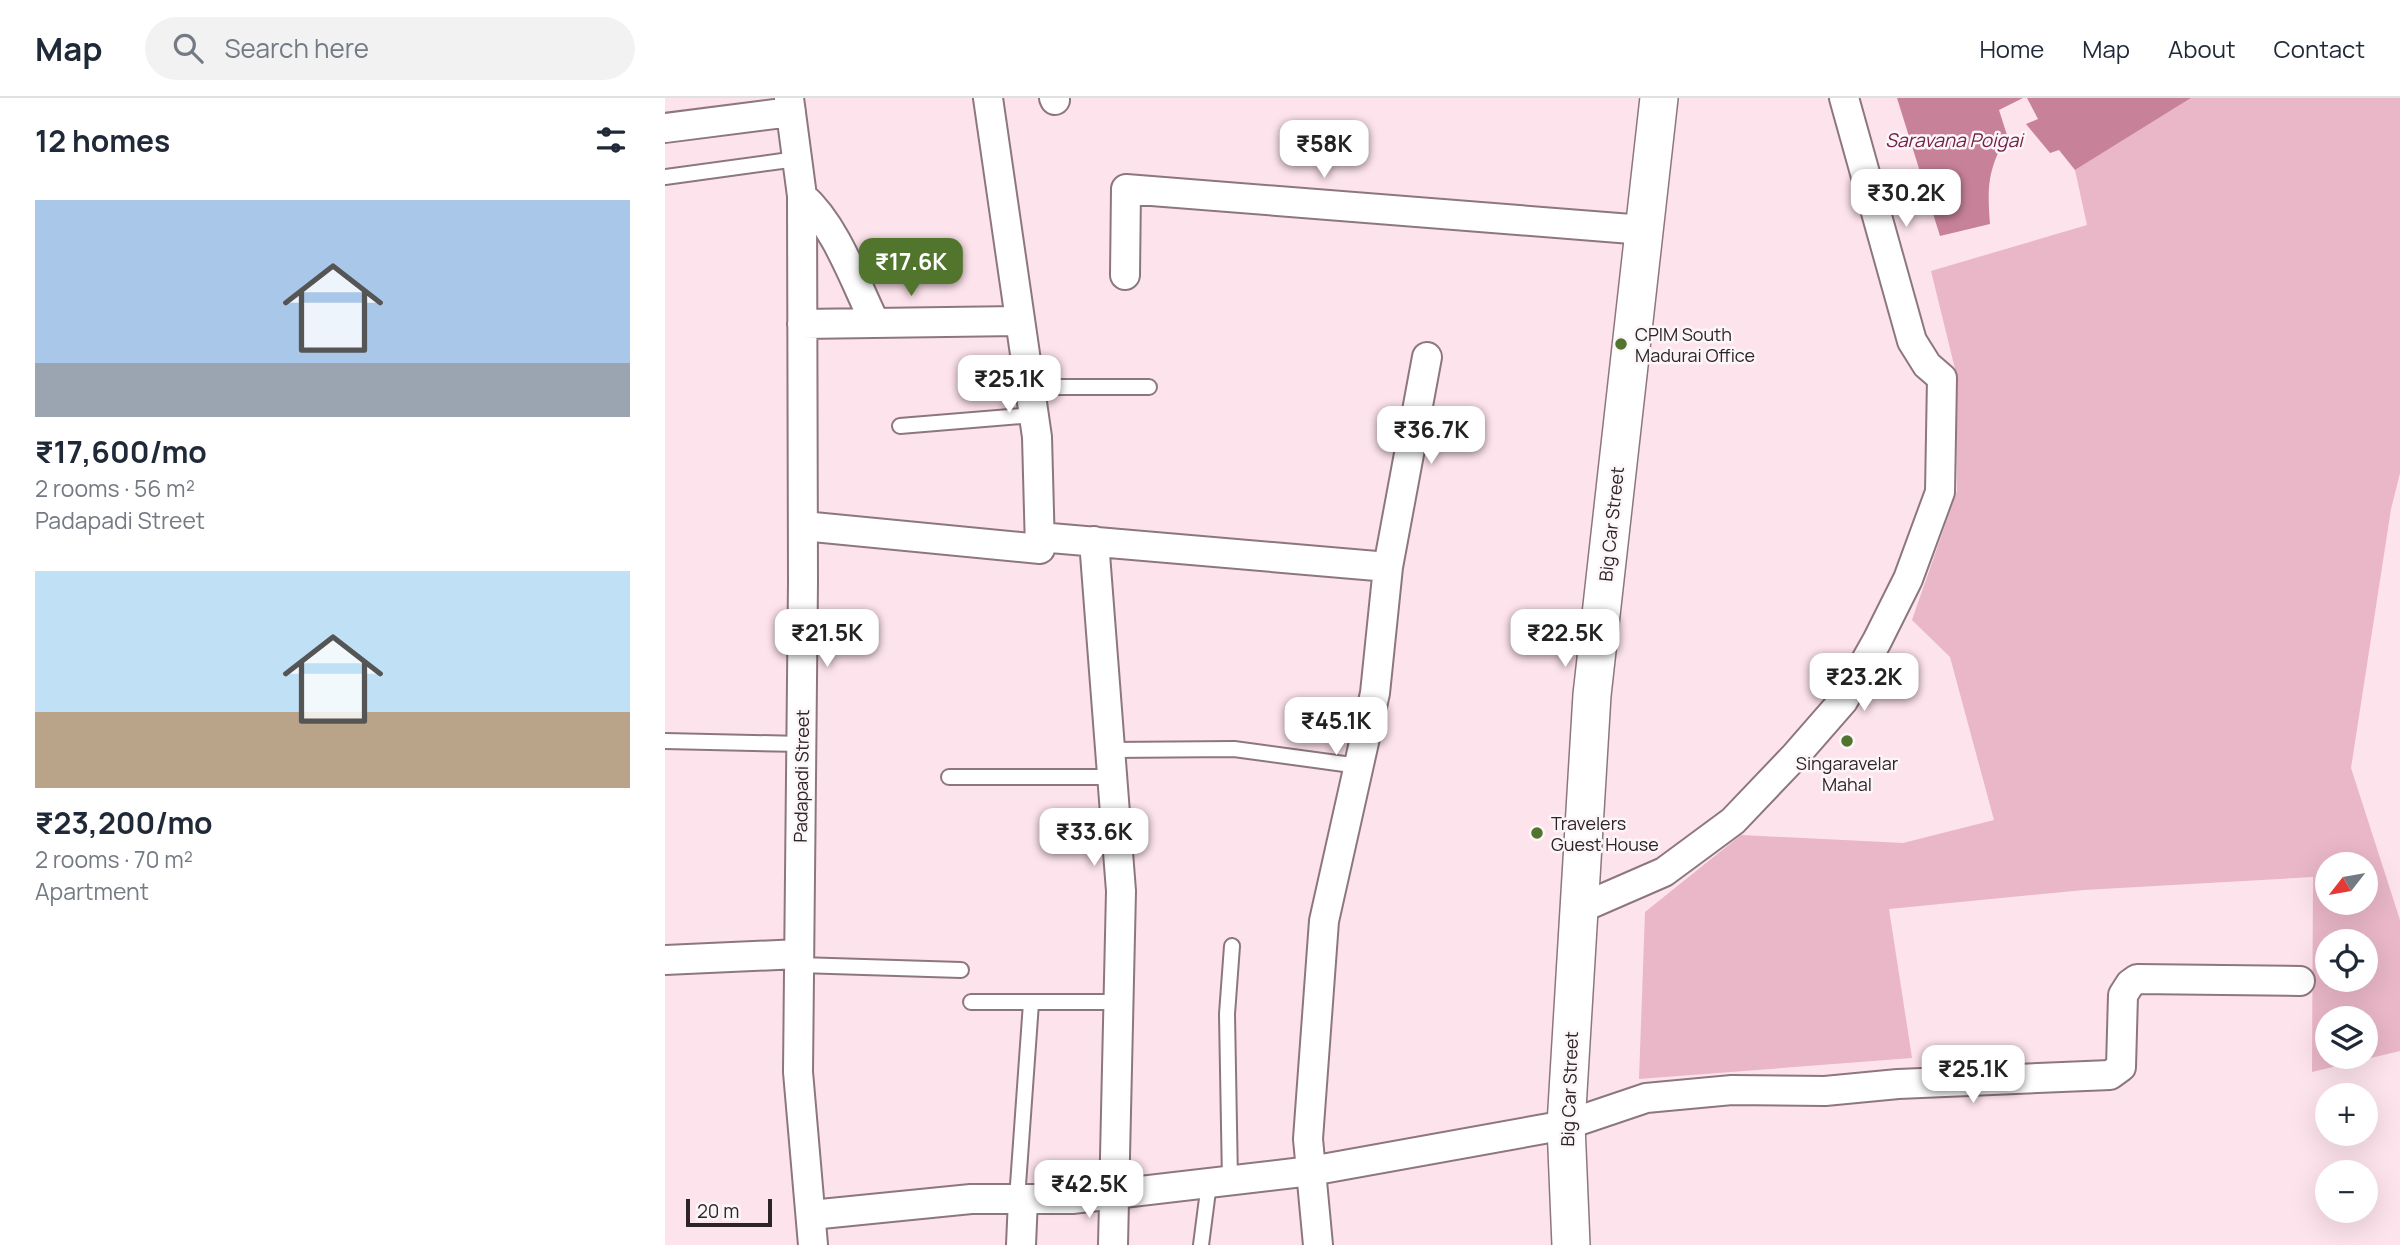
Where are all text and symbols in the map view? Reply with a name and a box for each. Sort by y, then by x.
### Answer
search box [145,17,635,80]
text: Map [35,26,103,71]
icon: search [169,29,207,67]
text: Search here [225,30,369,66]
text: Home [1979,32,2044,65]
text: Map [2082,32,2130,65]
text: About [2168,32,2236,65]
text: Contact [2274,32,2365,65]
text: 12 homes [35,120,170,161]
pin: ₹58K [1283,120,1365,180]
icon: filters [592,121,630,159]
text: ₹58K [1296,127,1352,159]
water label: Saravana Poigai [1885,127,2025,153]
pin: ₹30.2K [1849,170,1963,229]
text: ₹30.2K [1867,176,1945,208]
pin: ₹17.6K [854,238,968,298]
icon: home [270,245,396,371]
text: ₹17.6K [875,245,947,277]
place label: CPIM South Madurai Office [1635,322,1755,367]
marker: CPIM South Madurai Office [1613,336,1629,352]
pin: ₹25.1K [952,356,1066,415]
text: ₹25.1K [974,362,1044,394]
pin: ₹36.7K [1374,406,1488,466]
text: ₹36.7K [1393,413,1469,445]
text: ₹17,600/mo [35,431,207,472]
street label: Big Car Street [1593,465,1629,583]
text: 2 rooms · 56 m² [35,472,195,504]
text: Padapadi Street [35,504,205,536]
pin: ₹21.5K [770,610,884,669]
pin: ₹22.5K [1508,610,1622,669]
icon: home [270,616,396,742]
text: ₹21.5K [791,616,863,648]
text: ₹22.5K [1527,616,1603,648]
pin: ₹23.2K [1807,654,1921,713]
text: ₹23.2K [1826,660,1902,692]
pin: ₹45.1K [1279,698,1393,757]
text: ₹45.1K [1301,704,1371,736]
street label: Padapadi Street [788,709,814,843]
marker: Singaravelar Mahal [1839,733,1855,749]
place label: Singaravelar Mahal [1796,751,1899,796]
text: ₹23,200/mo [35,802,213,843]
pin: ₹33.6K [1037,808,1151,868]
place label: Travelers Guest House [1551,811,1659,856]
text: ₹33.6K [1055,815,1133,847]
marker: Travelers Guest House [1529,825,1545,841]
text: 2 rooms · 70 m² [35,843,193,875]
north arrow [2315,852,2378,915]
map controls [2315,852,2378,1223]
text: Apartment [35,875,149,907]
button: locate [2315,929,2378,992]
button: layers [2315,1006,2378,1069]
street label: Big Car Street [1555,1031,1583,1147]
pin: ₹25.1K [1916,1046,2030,1105]
text: ₹25.1K [1938,1052,2008,1084]
button: + [2315,1083,2378,1146]
pin: ₹42.5K [1032,1160,1146,1220]
button: − [2315,1160,2378,1223]
text: ₹42.5K [1050,1167,1128,1199]
scale bar [686,1196,772,1228]
text: 20 m [697,1198,739,1224]

